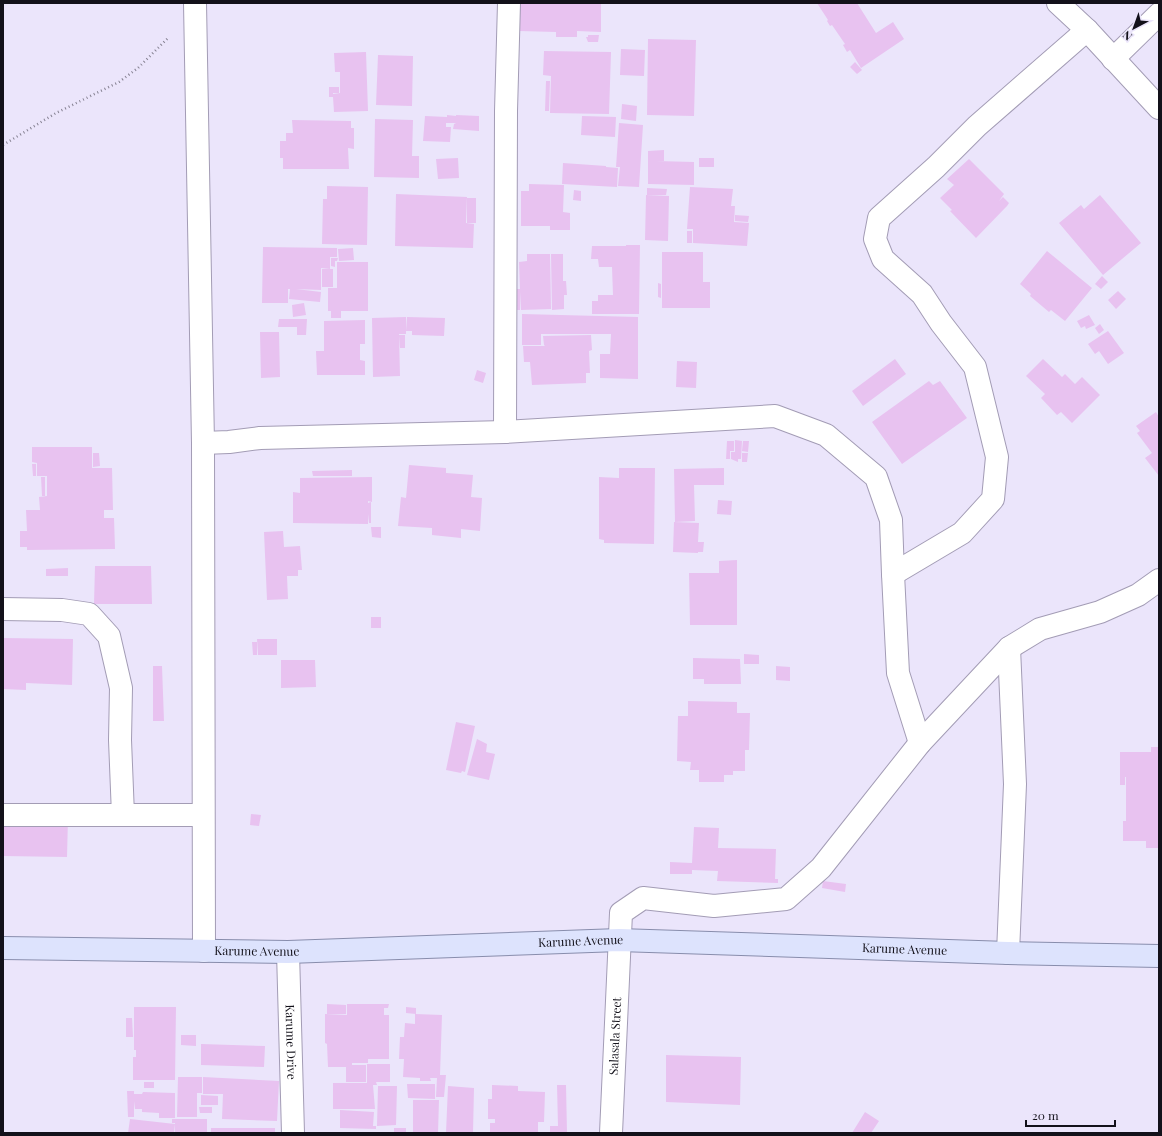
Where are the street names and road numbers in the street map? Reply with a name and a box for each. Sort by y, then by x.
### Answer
street label: Karume Avenue [538,931,624,950]
street label: Karume Avenue [862,939,947,958]
street label: Karume Avenue [214,942,300,959]
street label: Salasala Street [605,996,624,1075]
street label: Karume Drive [282,1004,301,1080]

